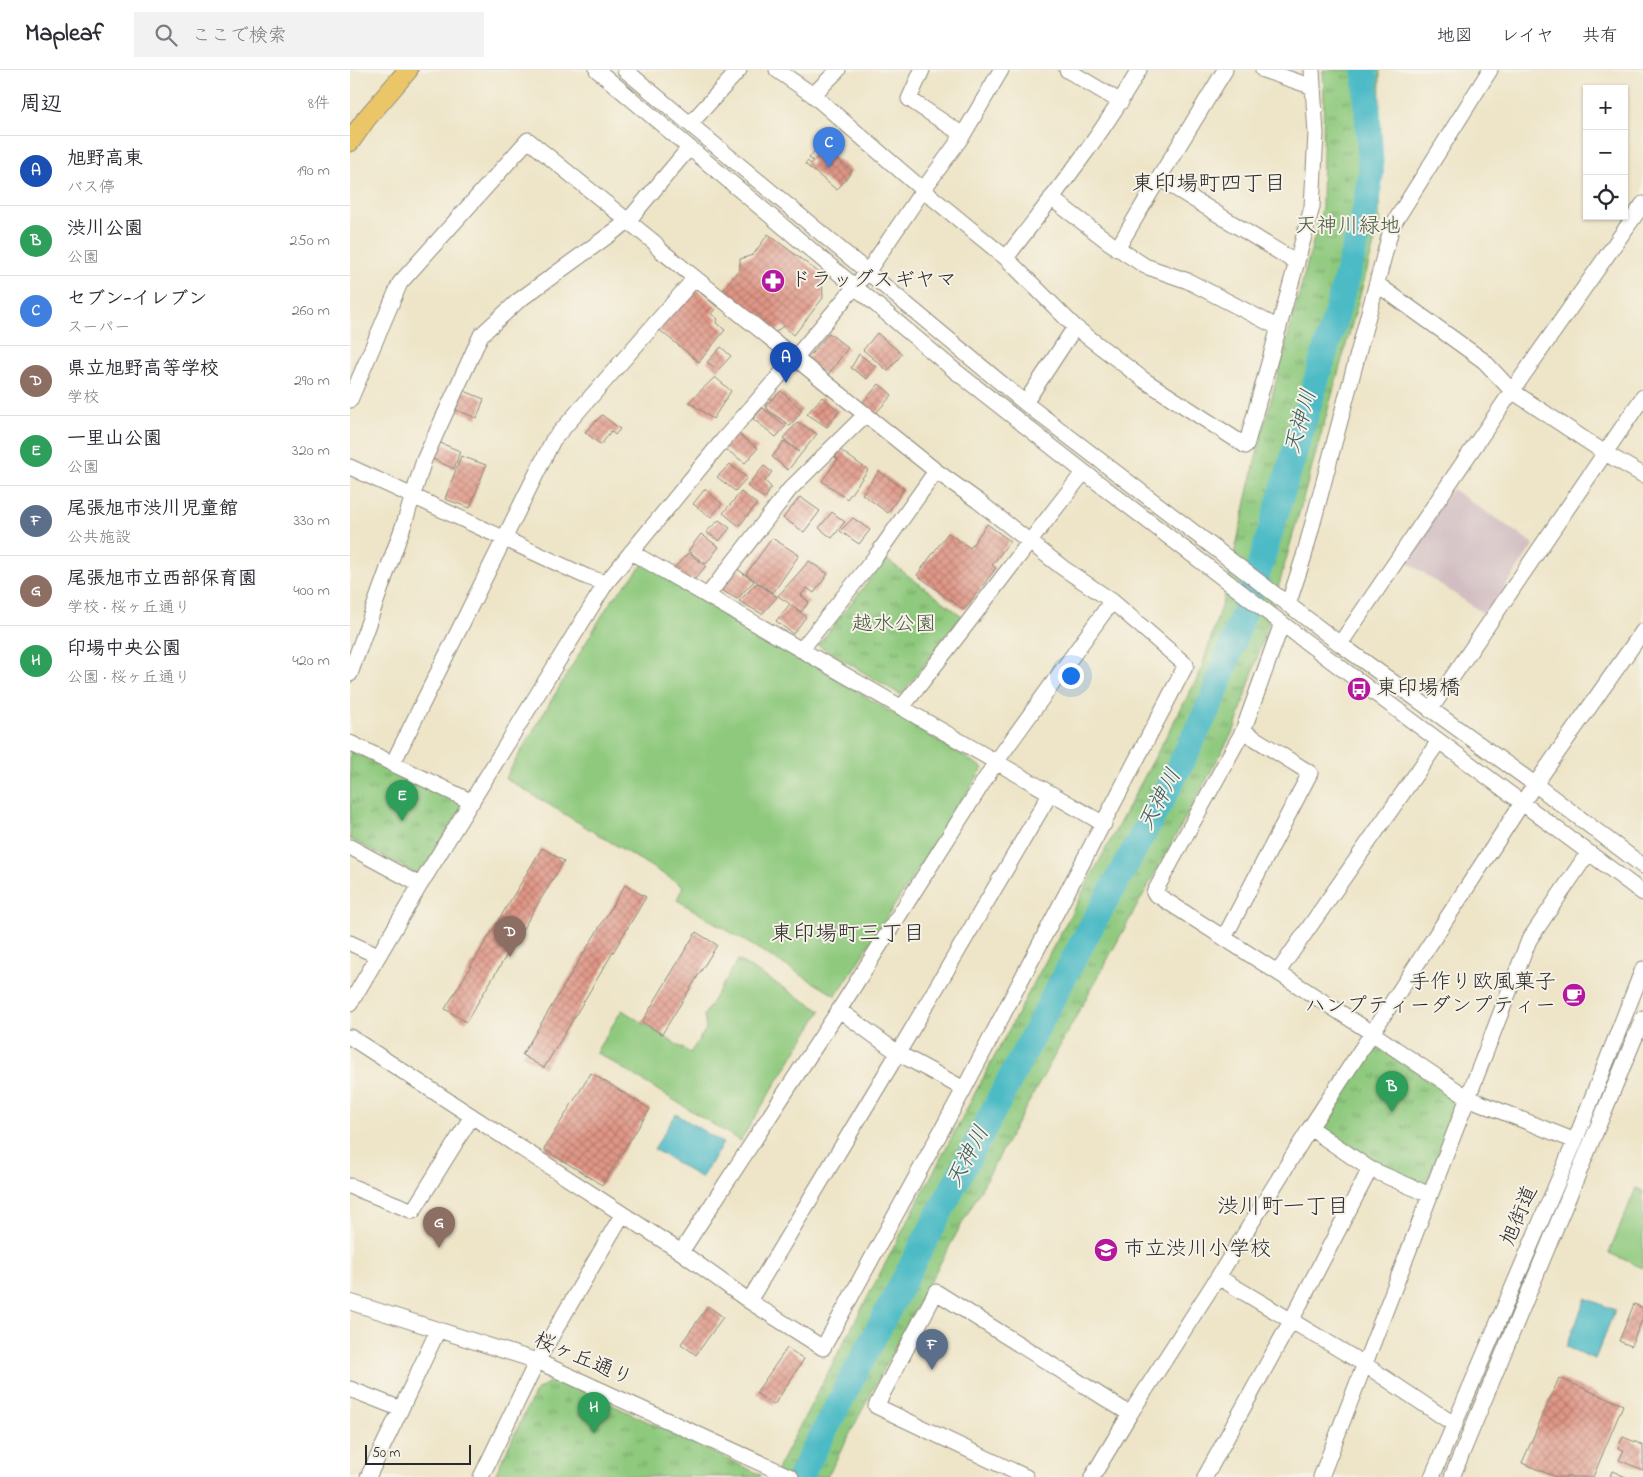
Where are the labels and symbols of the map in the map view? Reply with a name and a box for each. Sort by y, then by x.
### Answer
pin: C [813,127,845,168]
district label: 東印場町四丁目 [1132,169,1286,201]
park label: 天神川緑地 [1296,212,1401,242]
place label: ドラッグスギヤマ [790,266,957,296]
pharmacy icon: ドラッグスギヤマ [760,268,786,294]
pin: A [770,342,802,383]
water label: 天神川 [1278,386,1326,458]
park label: 越水公園 [852,610,936,640]
your location [1058,663,1084,689]
place label: 東印場橋 [1376,674,1460,704]
bus stop icon: 東印場橋 [1346,676,1372,702]
water label: 天神川 [1131,763,1191,837]
pin: E [386,780,418,821]
pin: D [494,916,526,957]
district label: 東印場町三丁目 [771,919,925,951]
place label: 手作り欧風菓子 ハンプティーダンプティー [1305,968,1556,1022]
cafe icon: 手作り欧風菓子 ハンプティーダンプティー [1561,982,1587,1008]
pin: B [1376,1071,1408,1112]
water label: 天神川 [939,1120,999,1194]
street label: 旭街道 [1494,1181,1546,1251]
district label: 渋川町一丁目 [1217,1192,1349,1224]
pin: G [423,1207,455,1248]
place label: 市立渋川小学校 [1124,1235,1271,1265]
school or university icon: 市立渋川小学校 [1093,1237,1119,1263]
street label: 桜ヶ丘通り [529,1326,637,1394]
pin: F [916,1329,948,1370]
pin: H [578,1392,610,1433]
scale bar [365,1442,471,1465]

